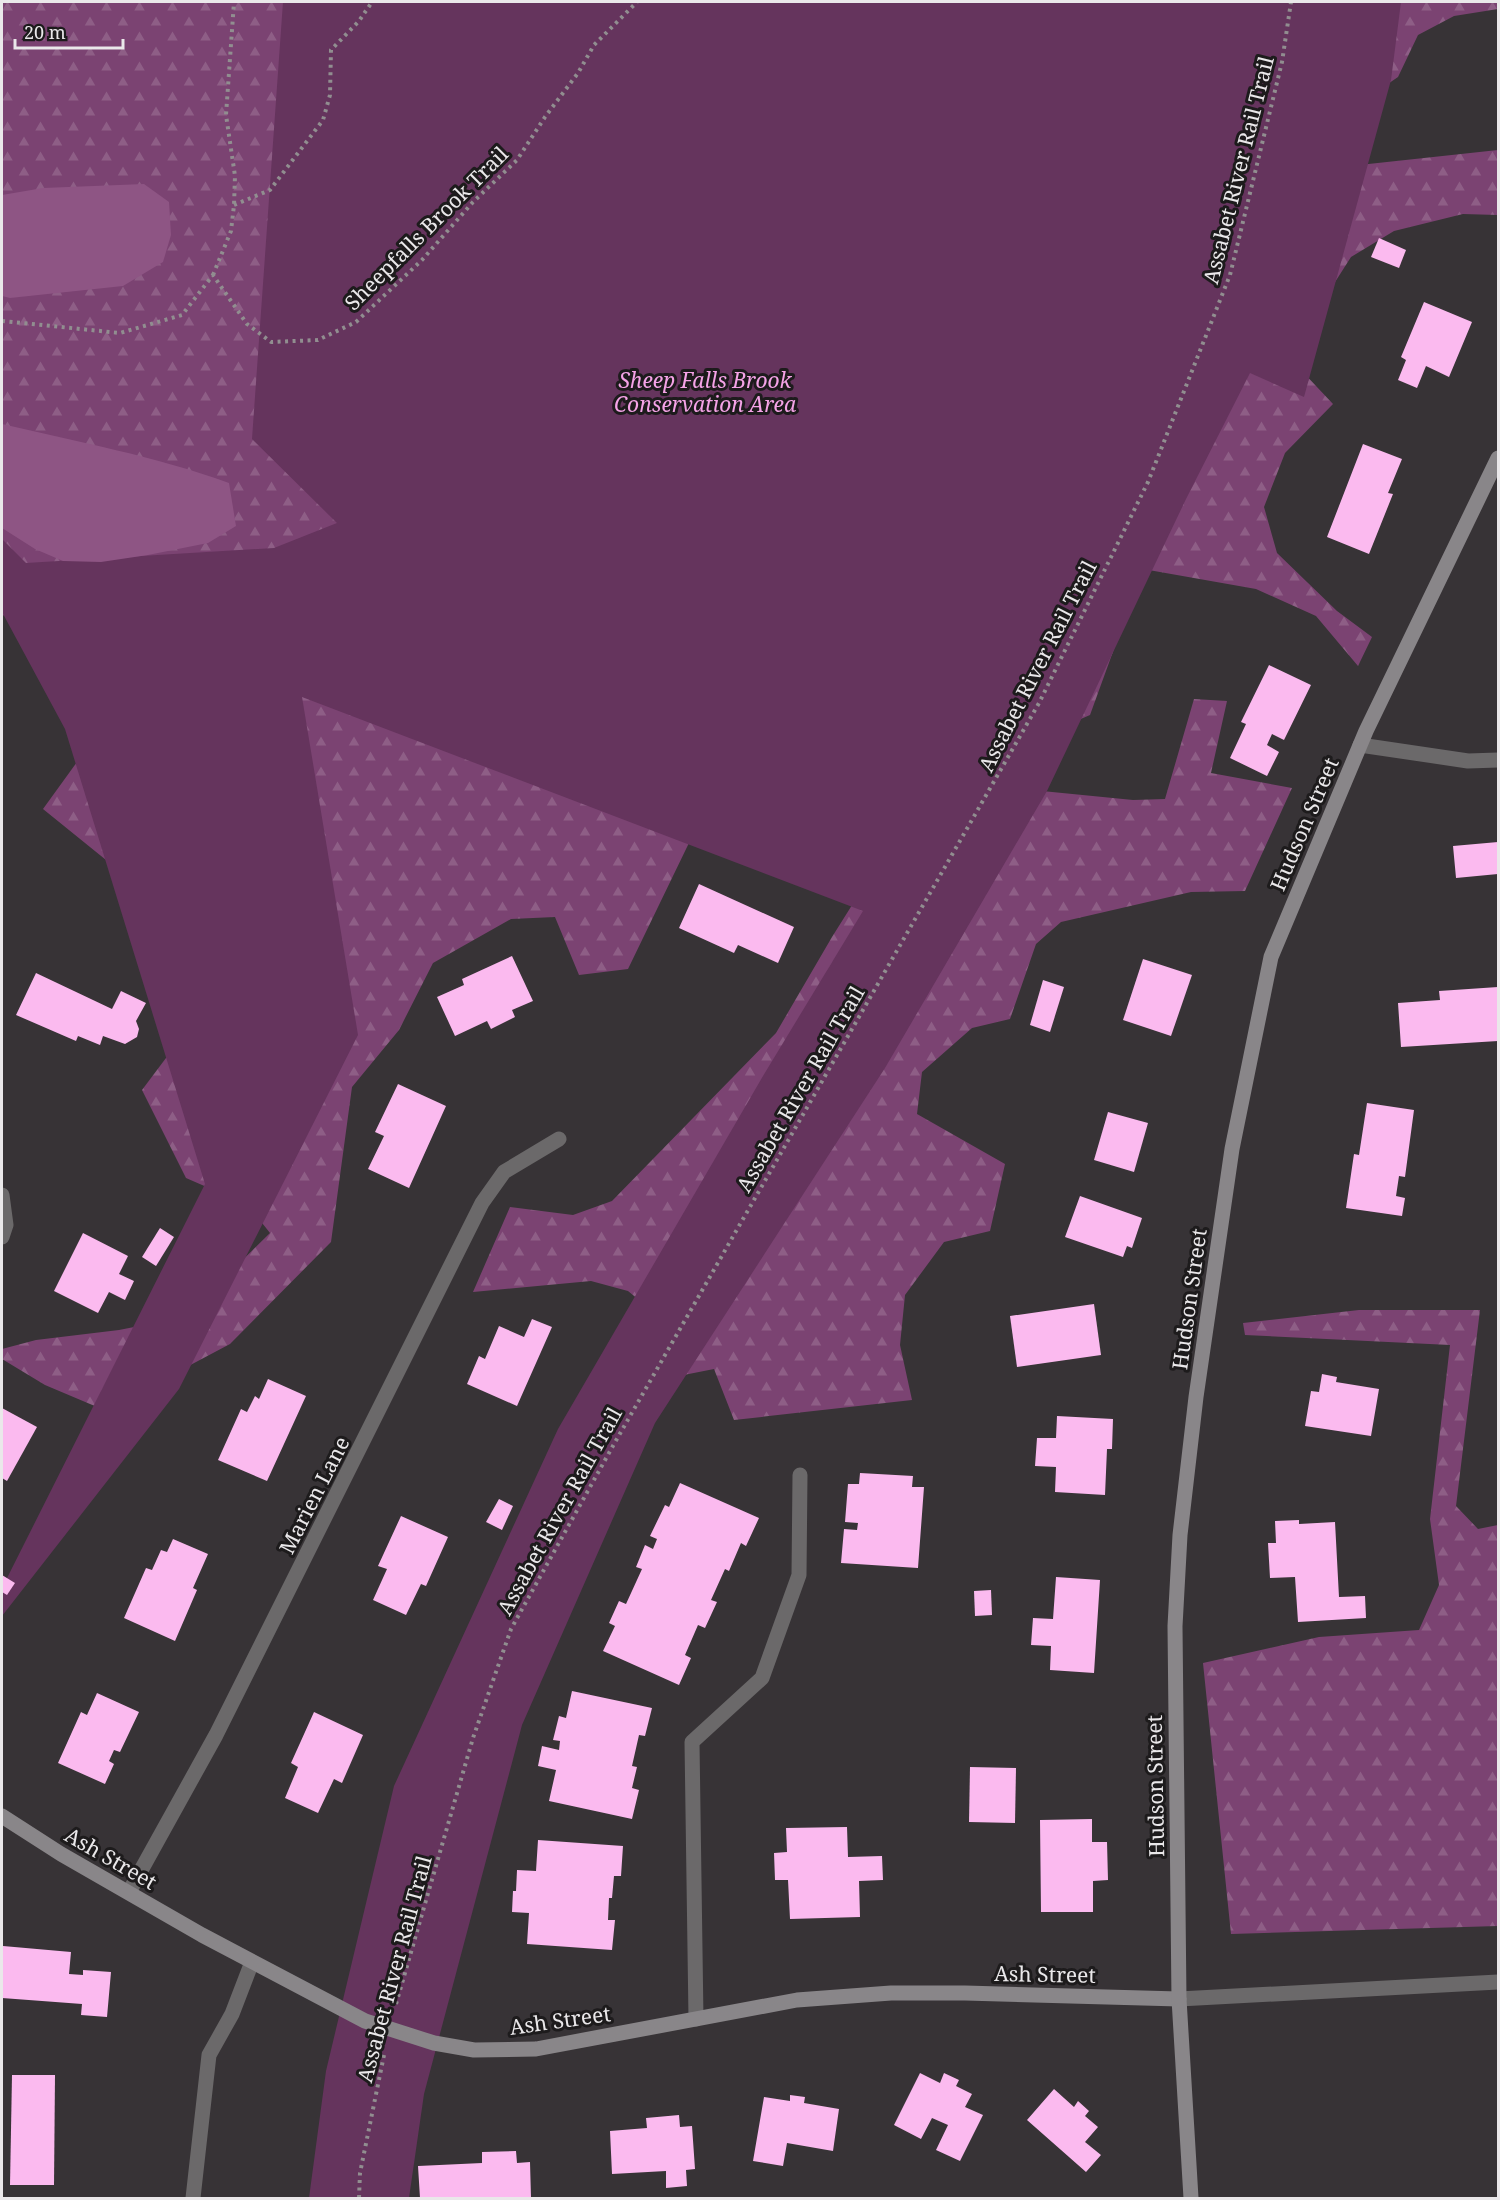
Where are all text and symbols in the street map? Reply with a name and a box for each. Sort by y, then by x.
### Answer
scale bar [15,12,123,50]
text: 20 m [24,20,66,44]
street label: Assabet River Rail Trail [1196,53,1280,287]
street label: Sheepfalls Brook Trail [338,140,514,316]
park label: Sheep Falls Brook Conservation Area [614,366,797,418]
street label: Assabet River Rail Trail [972,555,1103,776]
street label: Hudson Street [1263,753,1345,895]
street label: Assabet River Rail Trail [730,980,871,1197]
street label: Hudson Street [1165,1227,1213,1371]
street label: Assabet River Rail Trail [490,1402,628,1620]
street label: Marien Lane [272,1432,356,1558]
street label: Hudson Street [1140,1715,1170,1857]
street label: Ash Street [60,1820,162,1896]
street label: Assabet River Rail Trail [350,1852,438,2085]
street label: Ash Street [994,1959,1096,1989]
street label: Ash Street [508,1999,612,2041]

